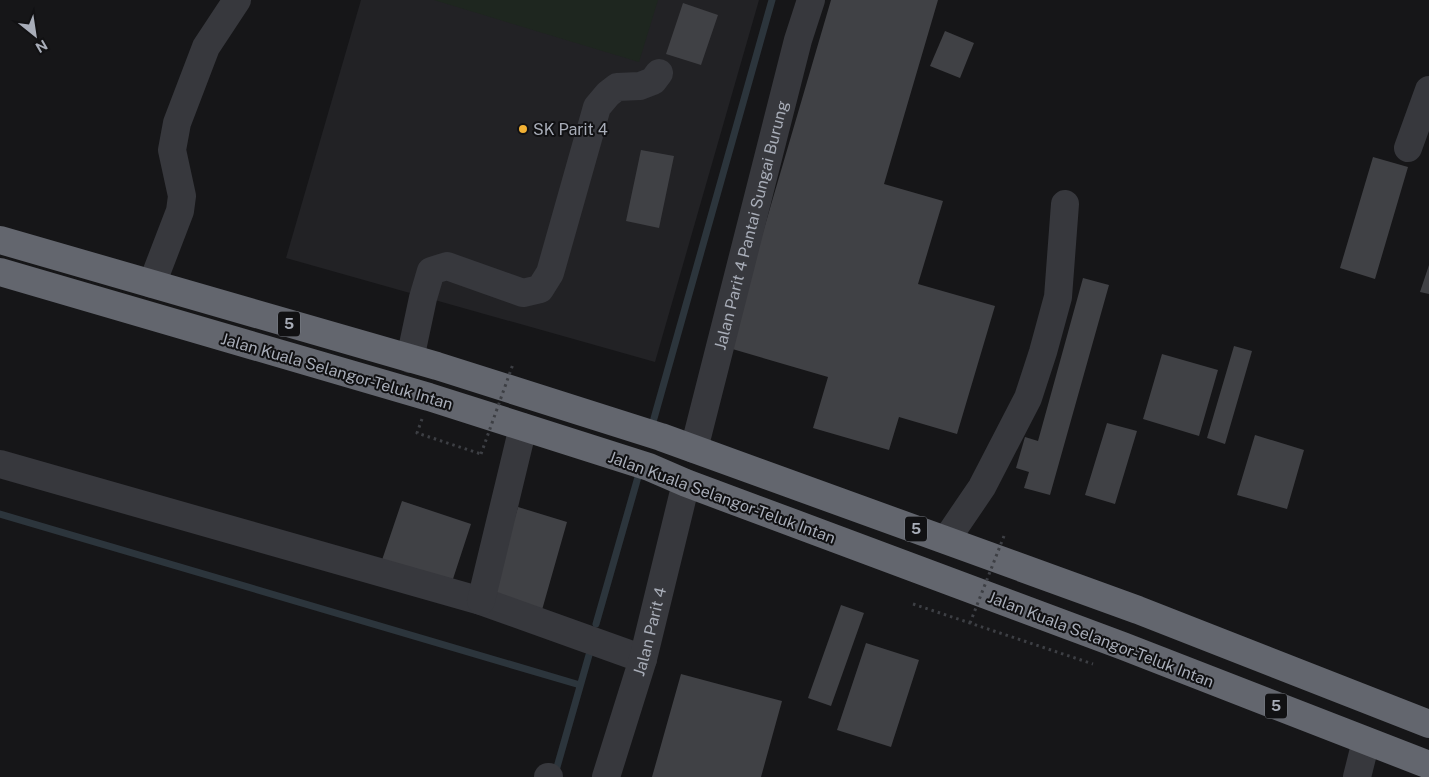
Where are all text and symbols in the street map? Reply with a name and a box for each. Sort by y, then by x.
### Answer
north arrow [10,10,60,60]
text: N [33,37,50,56]
street label: Jalan Parit 4 Pantai Sungai Burung [711,99,792,352]
place label: SK Parit 4 [533,120,608,139]
marker: SK Parit 4 [517,123,529,135]
road number: 5 [278,312,300,336]
street label: Jalan Kuala Selangor-Teluk Intan [219,329,455,414]
street label: Jalan Kuala Selangor-Teluk Intan [606,447,838,548]
road number: 5 [905,516,927,542]
street label: Jalan Parit 4 [629,585,670,678]
street label: Jalan Kuala Selangor-Teluk Intan [985,587,1217,691]
road number: 5 [1265,694,1287,718]

